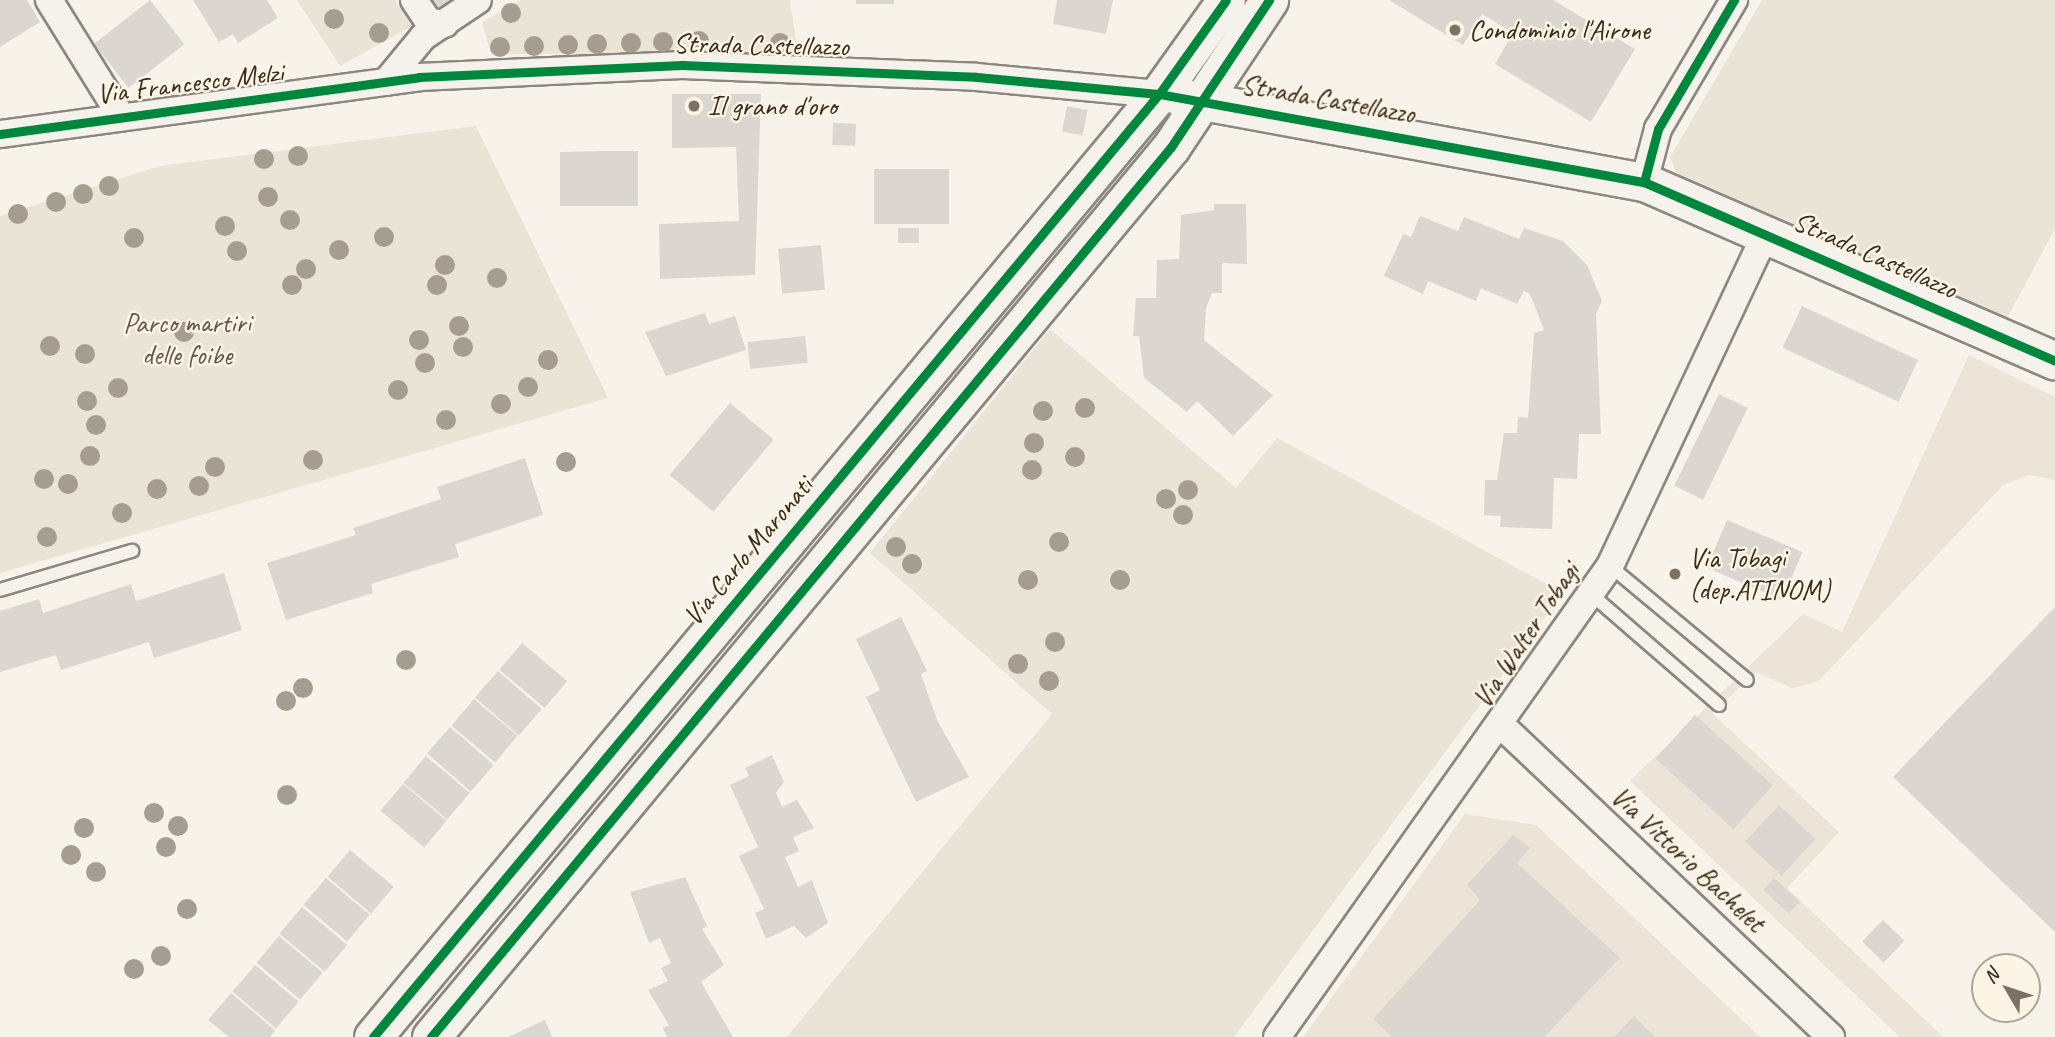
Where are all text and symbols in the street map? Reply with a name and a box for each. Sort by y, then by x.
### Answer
place label: Condominio l'Airone [1469,13,1650,47]
marker: Condominio l'Airone [1447,22,1463,38]
street label: Strada Castellazzo [672,27,850,63]
street label: Via Francesco Melzi [95,55,285,111]
street label: Strada Castellazzo [1238,67,1418,131]
place label: Il grano d'oro [708,89,837,123]
marker: Il grano d'oro [686,98,702,114]
street label: Strada Castellazzo [1788,204,1962,306]
park label: Parco martiri delle foibe [123,306,251,372]
street label: Via Carlo Maronati [676,469,820,633]
place label: Via Tobagi (dep.ATINOM) [1689,541,1830,607]
street label: Via Walter Tobagi [1465,556,1587,714]
marker: Via Tobagi (dep.ATINOM) [1667,566,1683,582]
street label: Via Vittorio Bachelet [1604,779,1772,939]
north arrow [1971,953,2041,1023]
text: N [1978,964,2004,988]

